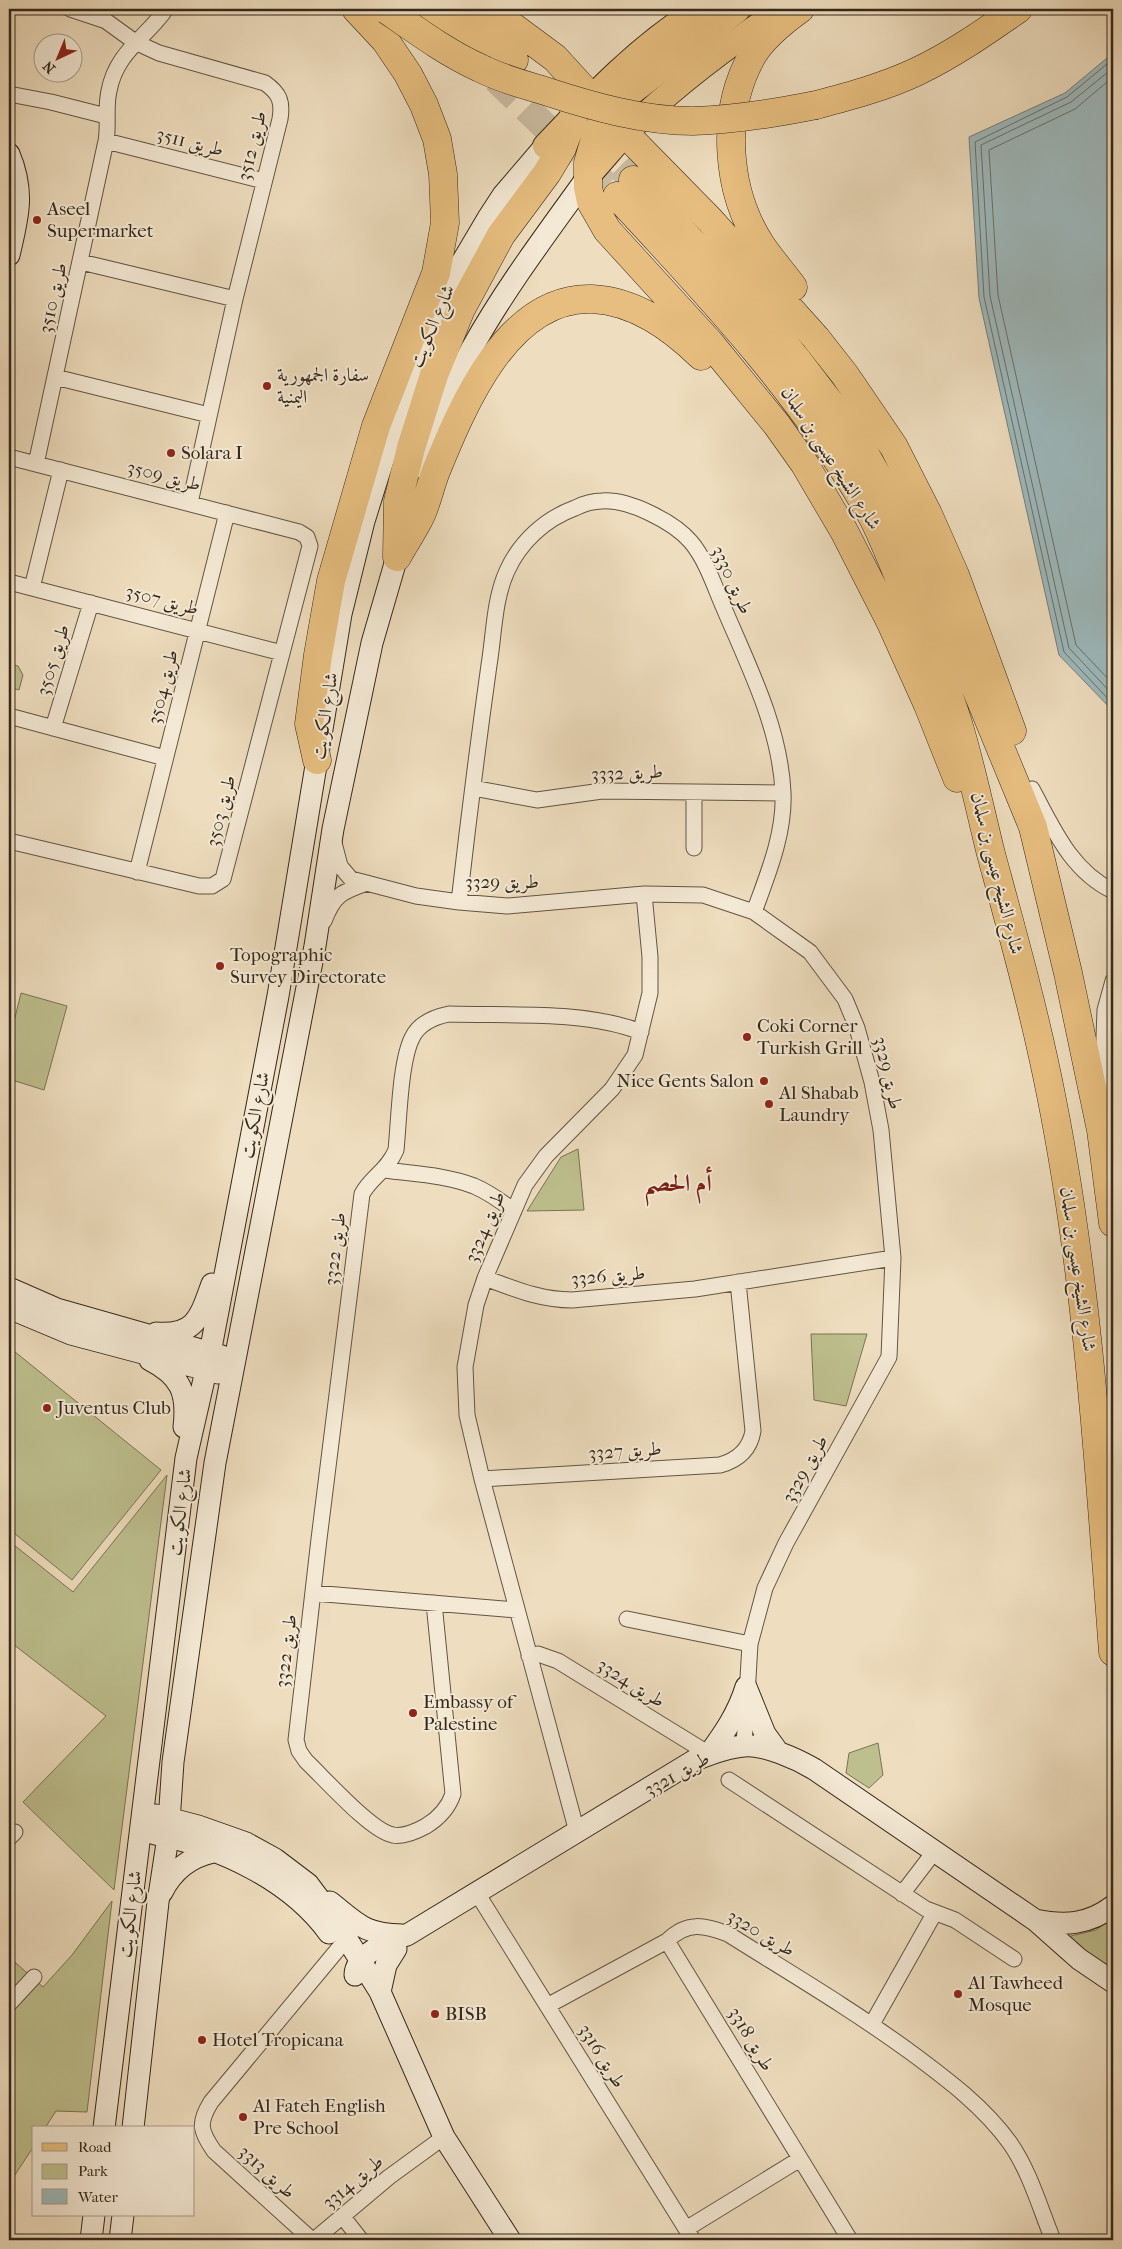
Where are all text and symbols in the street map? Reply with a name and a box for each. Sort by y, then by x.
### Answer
north arrow [32,32,82,82]
text: N [39,57,59,77]
street label: طريق 3512 [233,109,272,184]
street label: طريق 3511 [154,123,226,162]
place label: Aseel Supermarket [46,198,154,242]
marker: Aseel Supermarket [31,214,43,226]
street label: طريق 3510 [34,260,73,336]
street label: شارع الكويت [405,281,463,372]
place label: سفارة الجمهورية اليمنية [277,364,369,409]
marker: سفارة الجمهورية اليمنية [261,380,273,392]
street label: شارع الشيخ عيسى بن سلمان [771,382,886,537]
place label: Solara I [181,442,243,464]
marker: Solara I [165,447,177,459]
street label: طريق 3509 [125,456,203,497]
street label: طريق 3330 [706,542,757,618]
street label: طريق 3507 [123,580,201,621]
street label: طريق 3505 [32,622,75,699]
street label: طريق 3504 [143,647,184,727]
street label: شارع الكويت [307,671,347,762]
street label: طريق 3332 [591,761,663,786]
street label: طريق 3503 [201,773,241,849]
street label: شارع الشيخ عيسى بن سلمان [960,790,1028,958]
street label: طريق 3329 [465,871,539,894]
place label: Topographic Survey Directorate [230,944,386,988]
marker: Topographic Survey Directorate [214,960,226,972]
place label: Coki Corner Turkish Grill [757,1015,863,1059]
marker: Coki Corner Turkish Grill [741,1031,753,1043]
street label: طريق 3329 [868,1034,907,1112]
street label: شارع الكويت [236,1070,278,1161]
place label: Nice Gents Salon [617,1070,754,1092]
marker: Nice Gents Salon [758,1075,770,1087]
place label: Al Shabab Laundry [778,1082,859,1126]
marker: Al Shabab Laundry [763,1098,775,1110]
district label: أم الحصم [644,1166,712,1207]
street label: شارع الشيخ عيسى بن سلمان [1050,1185,1100,1354]
street label: طريق 3324 [460,1188,511,1266]
street label: طريق 3322 [320,1211,351,1287]
street label: طريق 3326 [570,1262,646,1291]
place label: Juventus Club [55,1397,171,1419]
marker: Juventus Club [41,1402,53,1414]
street label: طريق 3329 [777,1431,833,1507]
street label: طريق 3327 [588,1437,662,1466]
street label: شارع الكويت [164,1467,200,1557]
street label: طريق 3322 [271,1613,302,1689]
street label: طريق 3324 [593,1654,669,1713]
place label: Embassy of Palestine [423,1691,517,1735]
marker: Embassy of Palestine [407,1707,419,1719]
street label: طريق 3321 [641,1747,714,1802]
street label: شارع الكويت [114,1869,150,1959]
street label: طريق 3320 [723,1905,799,1962]
place label: Al Tawheed Mosque [967,1972,1064,2016]
marker: Al Tawheed Mosque [952,1988,964,2000]
place label: BISB [445,2003,487,2025]
street label: طريق 3318 [722,2003,779,2076]
marker: BISB [429,2008,441,2020]
street label: طريق 3316 [573,2020,630,2093]
place label: Hotel Tropicana [212,2029,344,2051]
marker: Hotel Tropicana [196,2034,208,2046]
place label: Al Fateh English Pre School [252,2095,386,2139]
marker: Al Fateh English Pre School [237,2111,249,2123]
legend [32,2126,195,2216]
text: Road [78,2138,112,2156]
street label: طريق 3313 [233,2141,300,2204]
street label: طريق 3314 [318,2150,388,2214]
text: Park [78,2162,108,2180]
text: Water [77,2188,118,2206]

